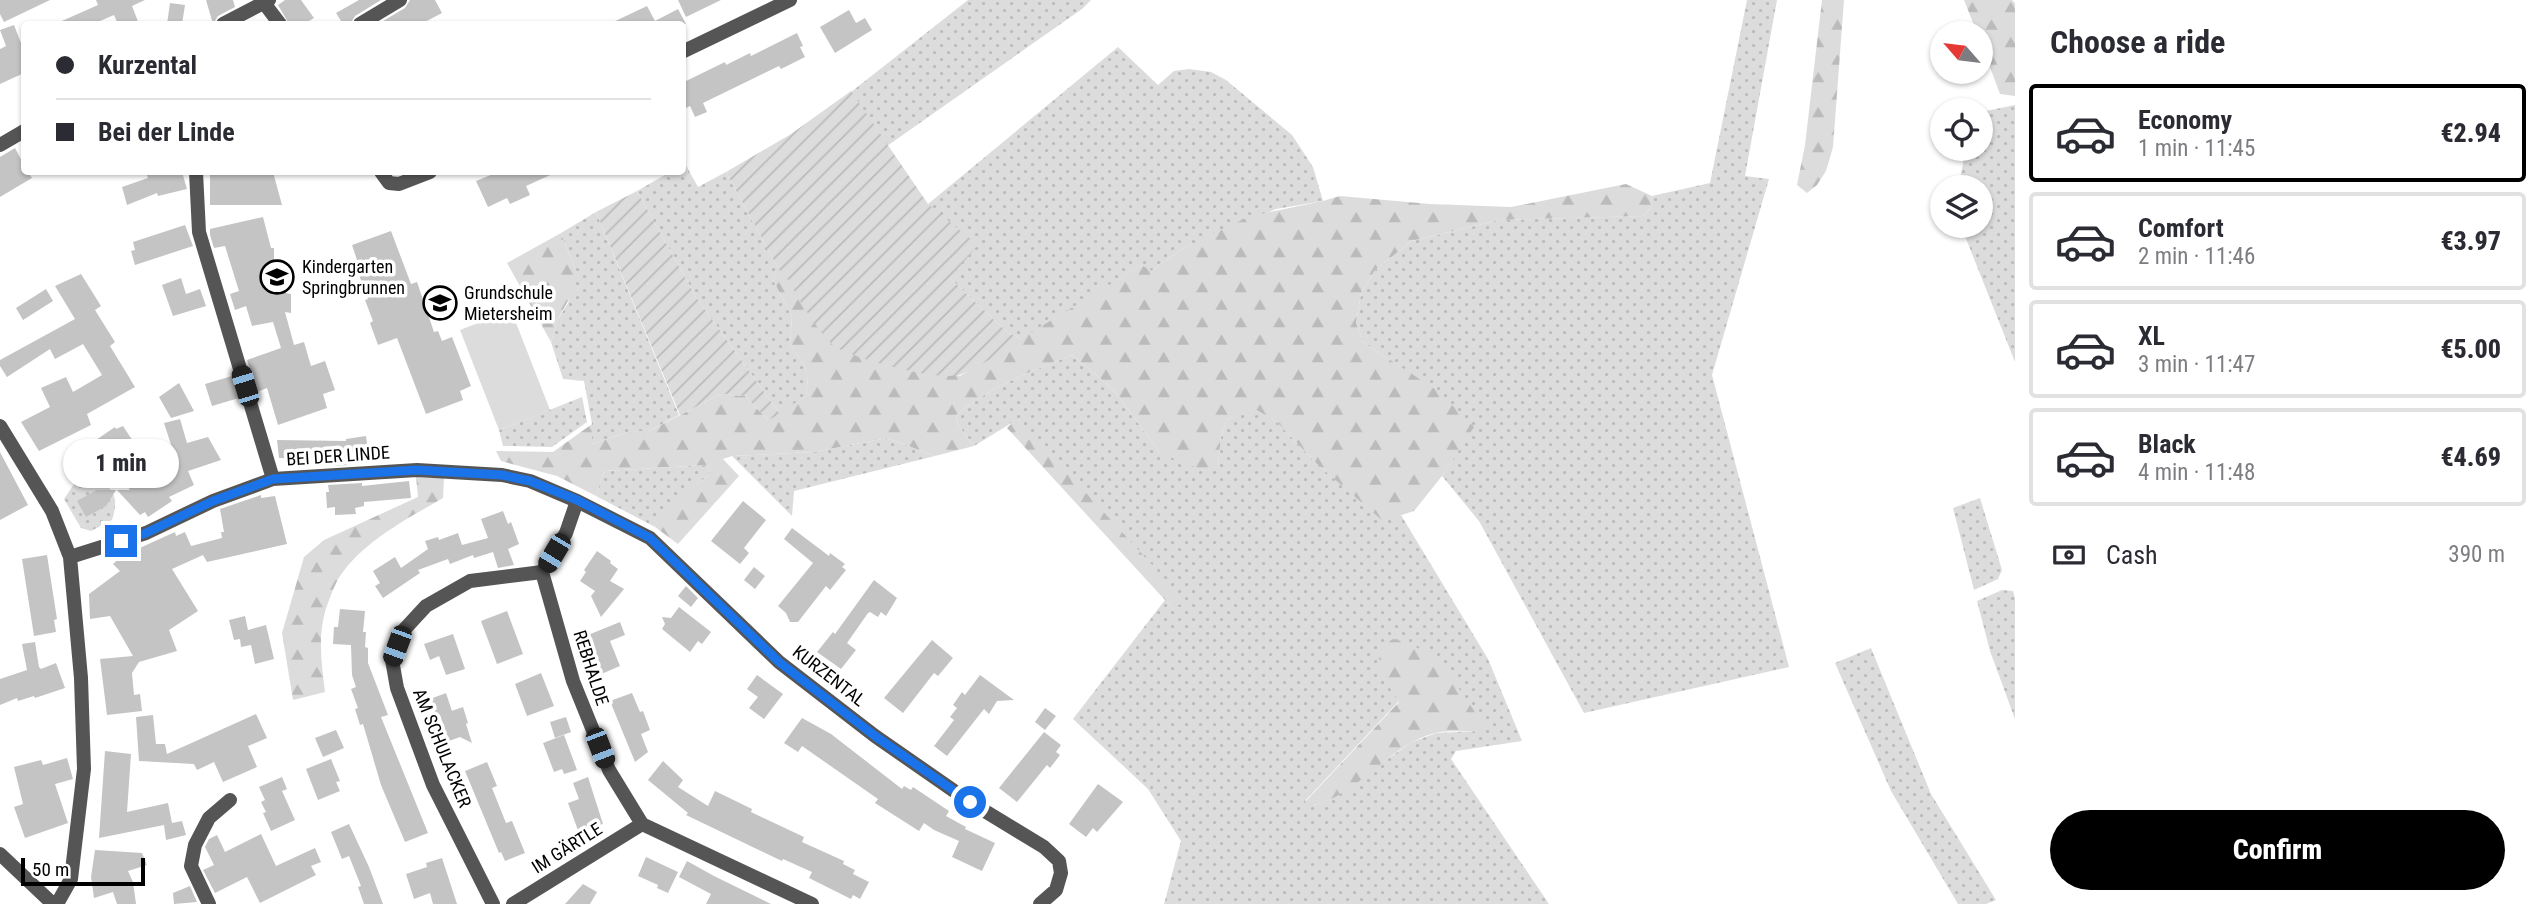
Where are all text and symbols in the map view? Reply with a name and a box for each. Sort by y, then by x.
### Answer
north arrow [1930,21,1993,84]
map controls [1930,21,1993,238]
text: Choose a ride [2050,23,2225,61]
text: Kurzental [98,50,197,80]
button: locate [1930,98,1993,161]
icon: car [2054,102,2117,165]
text: Economy [2138,105,2232,135]
text: Bei der Linde [98,117,235,147]
text: €2.94 [2440,118,2501,148]
text: 1 min · 11:45 [2138,135,2255,162]
button: layers [1930,175,1993,238]
icon: car [2054,210,2117,273]
text: Comfort [2138,213,2224,243]
text: €3.97 [2440,226,2501,256]
text: 2 min · 11:46 [2138,243,2255,270]
place label: Kindergarten Springbrunnen [302,256,405,298]
school or university icon: Kindergarten Springbrunnen [258,258,296,296]
place label: Grundschule Mietersheim [464,282,553,324]
school or university icon: Grundschule Mietersheim [421,284,459,322]
icon: car [2054,318,2117,381]
text: XL [2138,321,2165,351]
text: €5.00 [2440,334,2501,364]
text: 3 min · 11:47 [2138,351,2255,378]
car [229,363,262,409]
icon: car [2054,426,2117,489]
text: Black [2138,429,2196,459]
callout: 1 min [63,440,179,489]
street label: BEI DER LINDE [285,441,390,470]
text: €4.69 [2440,442,2501,472]
text: 1 min [95,450,147,477]
text: 4 min · 11:48 [2138,459,2255,486]
route end [105,525,137,557]
car [535,530,574,576]
icon: cash [2050,536,2088,574]
text: Cash [2106,540,2158,570]
text: 390 m [2448,541,2505,568]
car [380,623,415,669]
street label: REBHALDE [569,628,613,708]
street label: KURZENTAL [789,641,870,711]
street label: AM SCHULACKER [409,685,476,811]
car [583,725,618,771]
route start [954,786,986,818]
button: Confirm [2050,810,2505,890]
street label: IM GÄRTLE [528,818,606,877]
scale bar [21,855,145,887]
text: 50 m [32,858,69,881]

